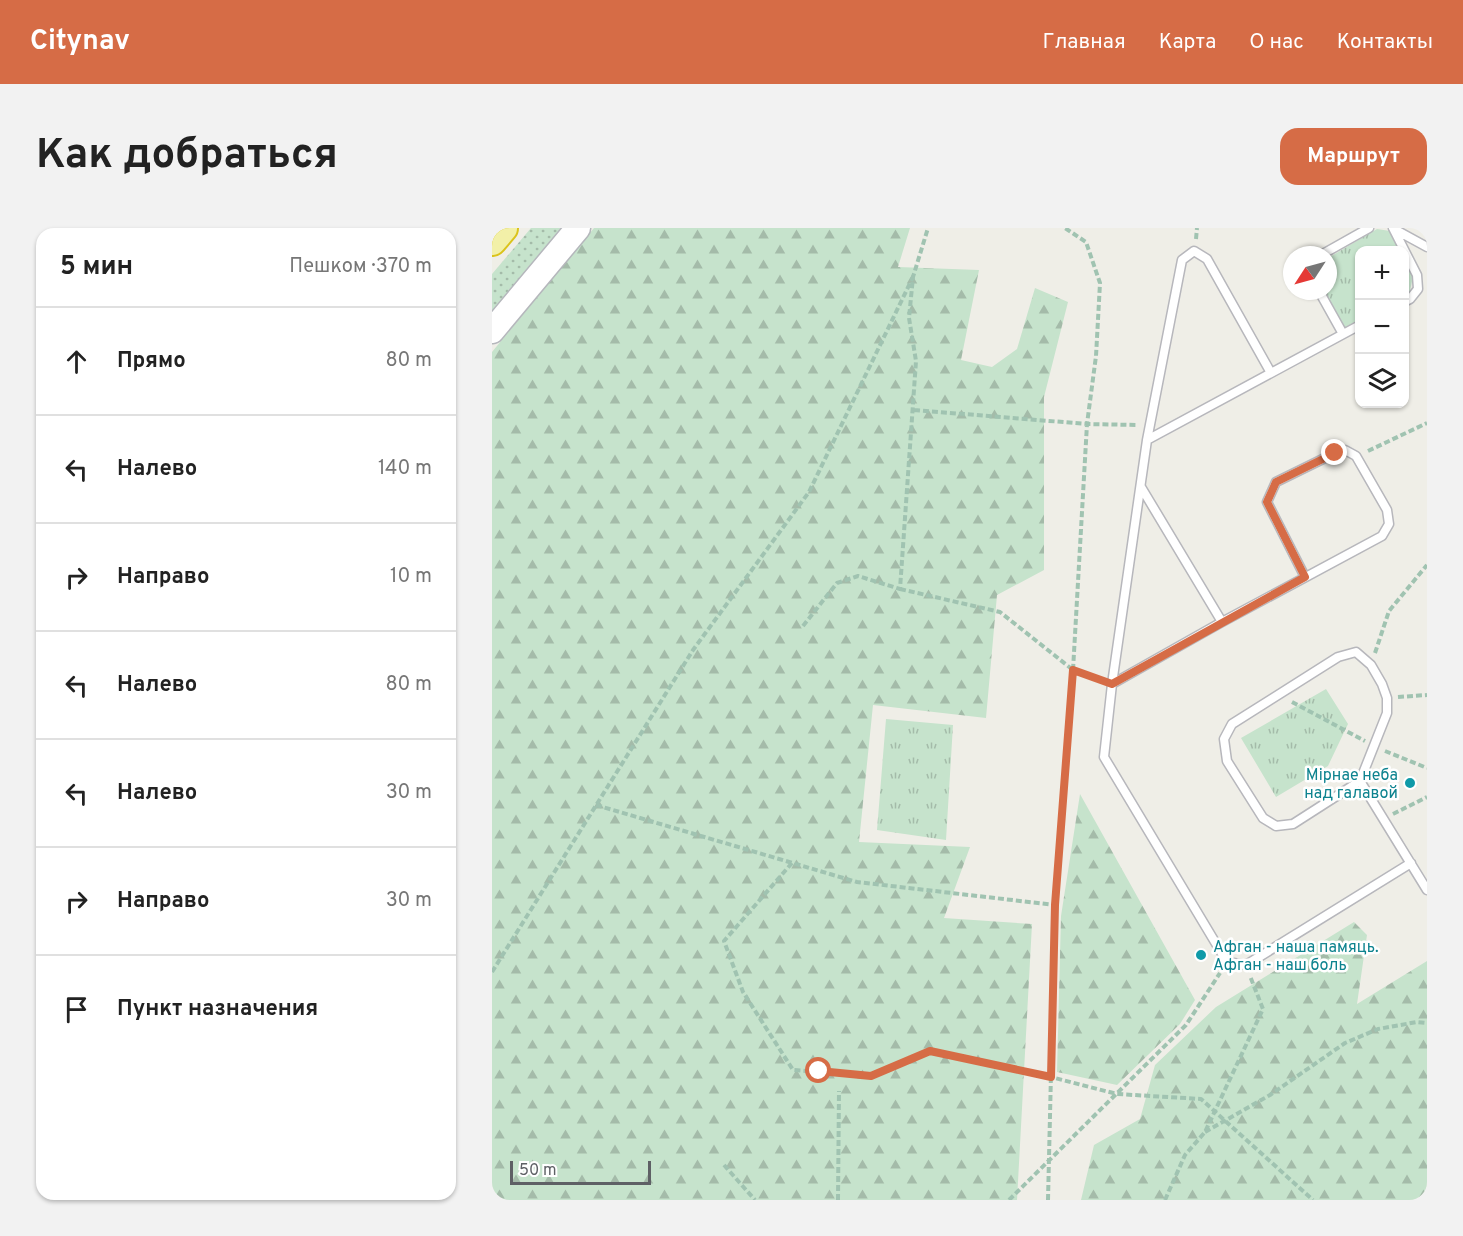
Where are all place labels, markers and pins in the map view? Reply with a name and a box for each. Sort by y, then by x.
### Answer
place label: Мірнае неба над галавой [1304,766,1398,804]
marker: Мірнае неба над галавой [1403,776,1417,790]
place label: Афган - наша памяць. Афган - наш боль [1213,938,1379,976]
marker: Афган - наша памяць. Афган - наш боль [1194,948,1208,962]

